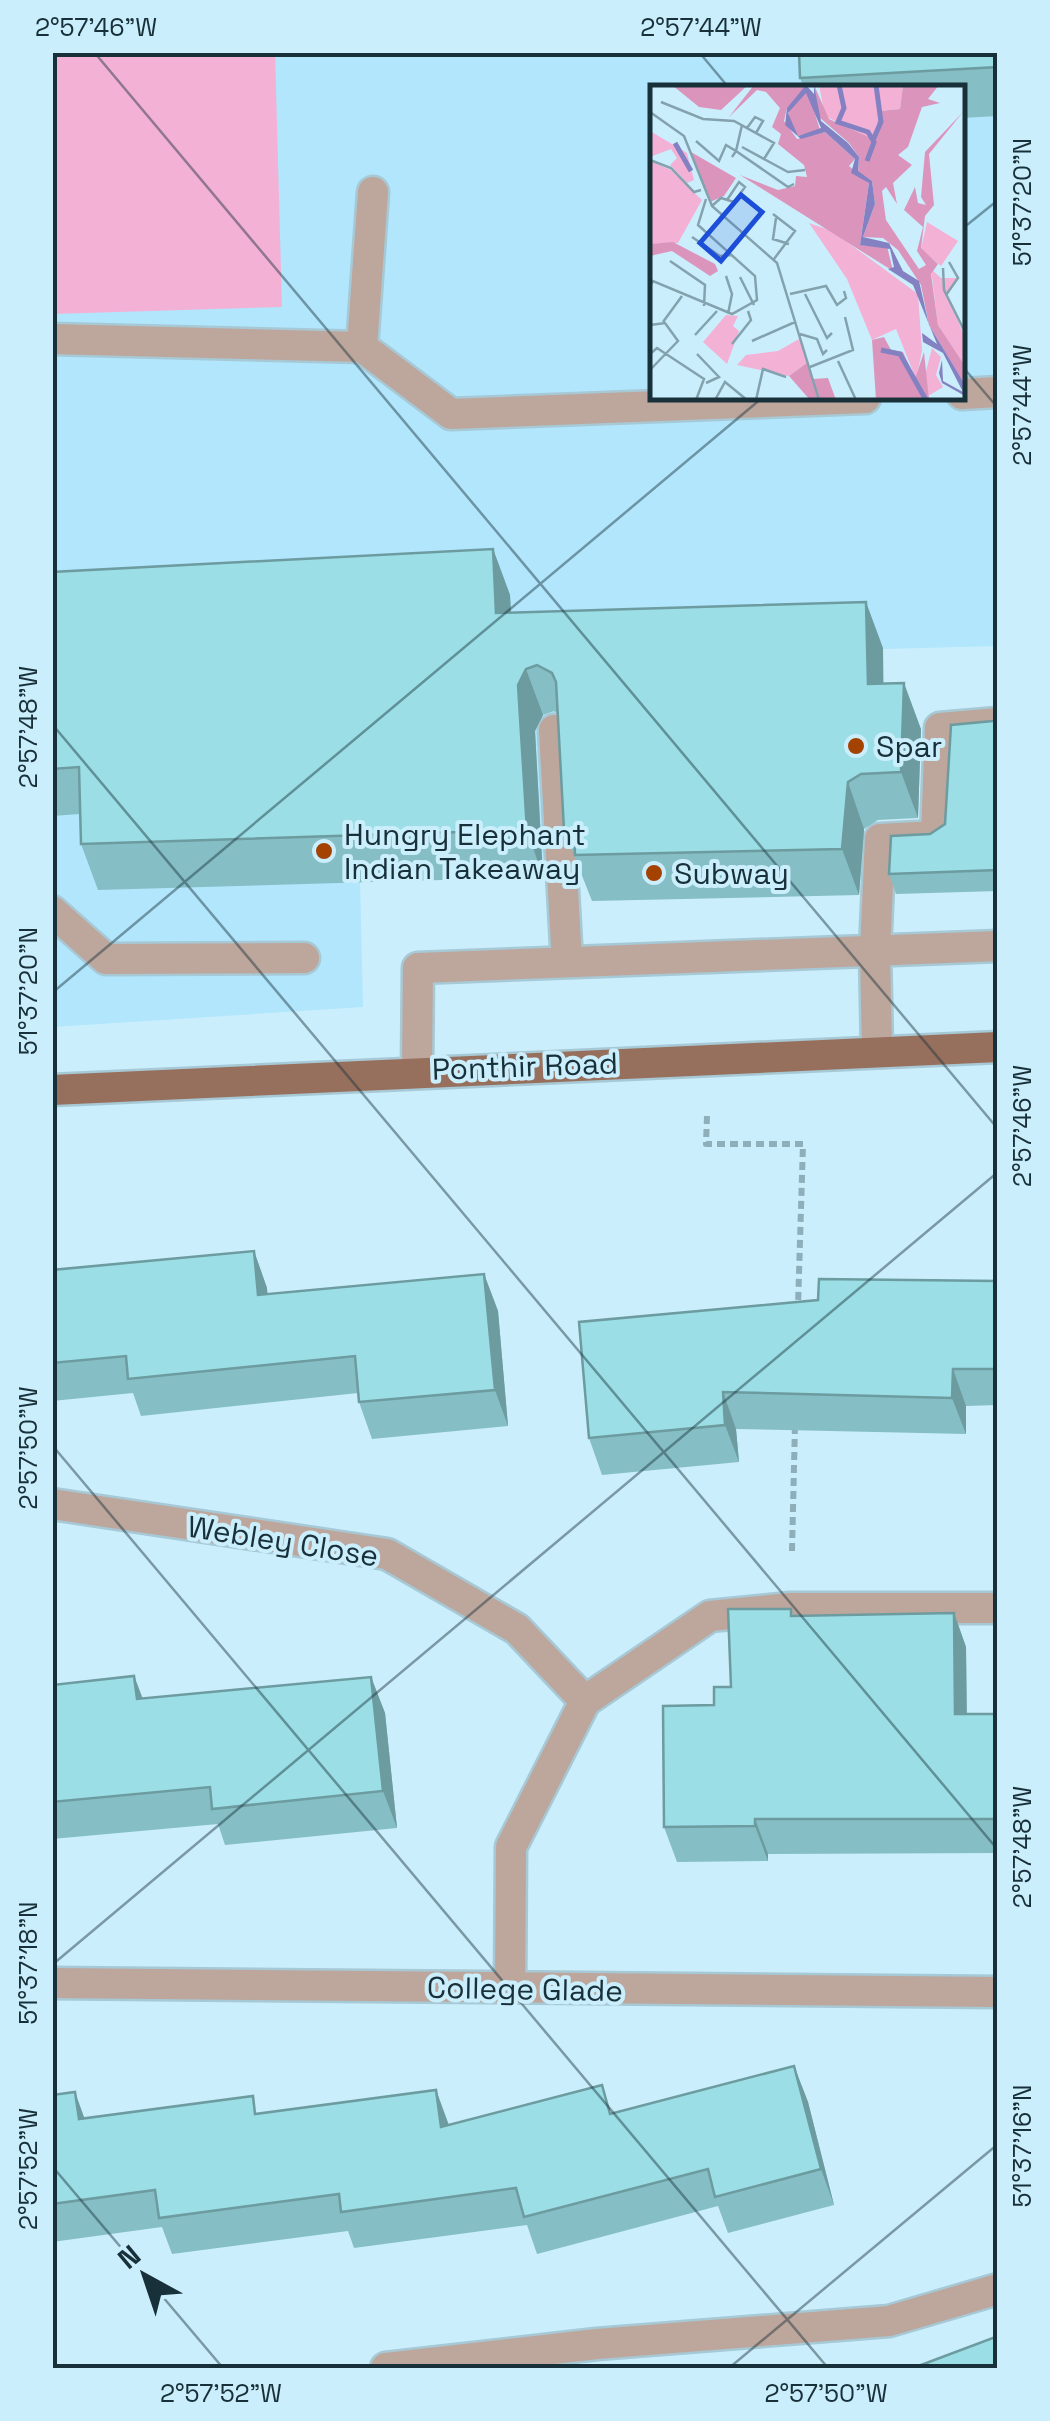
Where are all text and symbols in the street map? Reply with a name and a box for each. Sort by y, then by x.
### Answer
text: 2°57'46"W [35,11,157,43]
text: 2°57'44"W [640,11,762,43]
inset map [650,85,965,400]
text: 51°37'20"N [1006,138,1038,266]
text: 2°57'44"W [1006,344,1038,466]
text: 2°57'48"W [12,666,44,788]
place label: Spar [876,727,942,766]
marker: Spar [845,735,867,757]
place label: Hungry Elephant Indian Takeaway [344,815,586,888]
marker: Hungry Elephant Indian Takeaway [313,840,335,862]
place label: Subway [674,854,789,893]
marker: Subway [643,862,665,884]
text: 51°37'20"N [12,927,44,1055]
street label: Ponthir Road [431,1043,619,1089]
text: 2°57'46"W [1006,1065,1038,1187]
text: 2°57'50"W [12,1386,44,1510]
street label: Webley Close [185,1507,381,1575]
text: 2°57'48"W [1006,1786,1038,1908]
text: 51°37'18"N [12,1901,44,2025]
street label: College Glade [427,1968,623,2010]
text: 51°37'16"N [1006,2084,1038,2208]
text: 2°57'52"W [12,2108,44,2230]
north arrow [95,2226,195,2326]
text: N [110,2237,148,2277]
text: 2°57'52"W [160,2377,282,2409]
text: 2°57'50"W [764,2377,888,2409]

